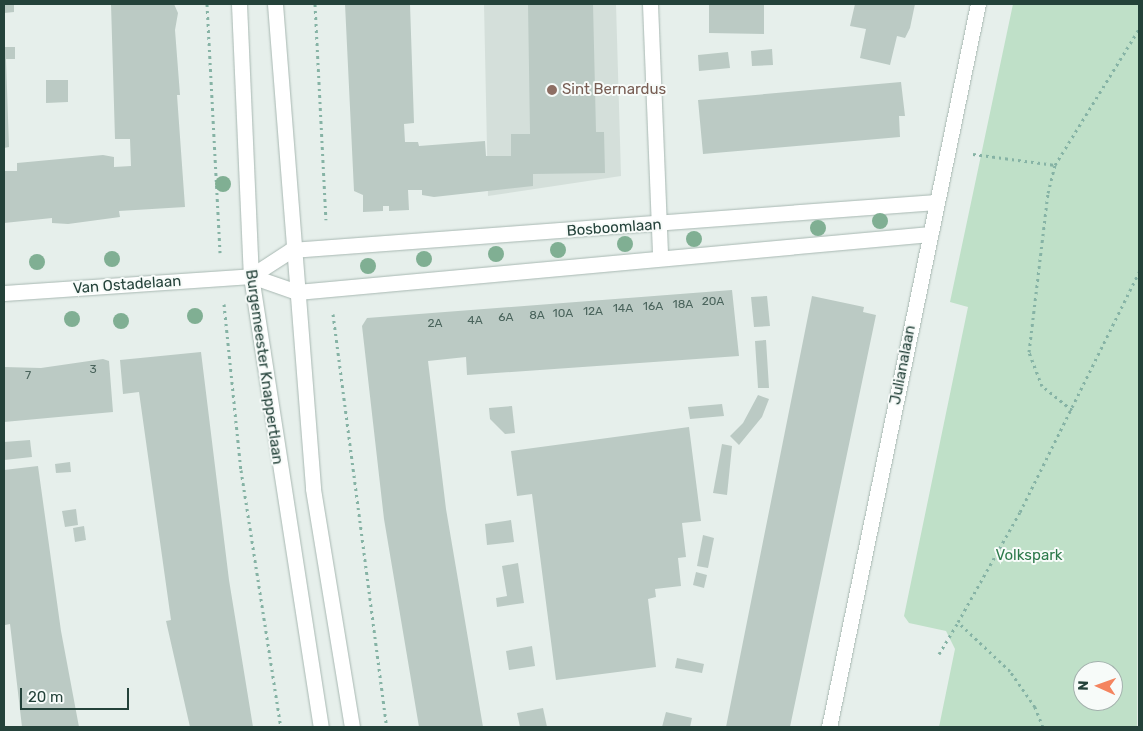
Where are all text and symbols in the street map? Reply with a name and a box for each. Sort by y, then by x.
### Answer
place label: Sint Bernardus [562,81,666,99]
marker: Sint Bernardus [546,84,558,96]
street label: Bosboomlaan [566,216,662,240]
street label: Burgemeester Knappertlaan [241,268,287,466]
street label: Van Ostadelaan [72,272,182,298]
house number: 20A [702,295,724,309]
house number: 18A [673,298,693,312]
house number: 16A [643,300,663,314]
house number: 14A [613,302,633,316]
house number: 12A [583,305,603,319]
house number: 10A [553,307,573,321]
house number: 8A [529,309,545,323]
house number: 6A [498,311,514,325]
house number: 4A [467,314,483,328]
house number: 2A [427,317,443,331]
street label: Julianalaan [886,324,920,406]
house number: 3 [89,363,97,377]
house number: 7 [25,369,31,383]
park label: Volkspark [995,547,1063,565]
north arrow [1073,661,1123,711]
scale bar [22,678,131,710]
text: N [1075,680,1092,691]
text: 20 m [28,688,63,706]

